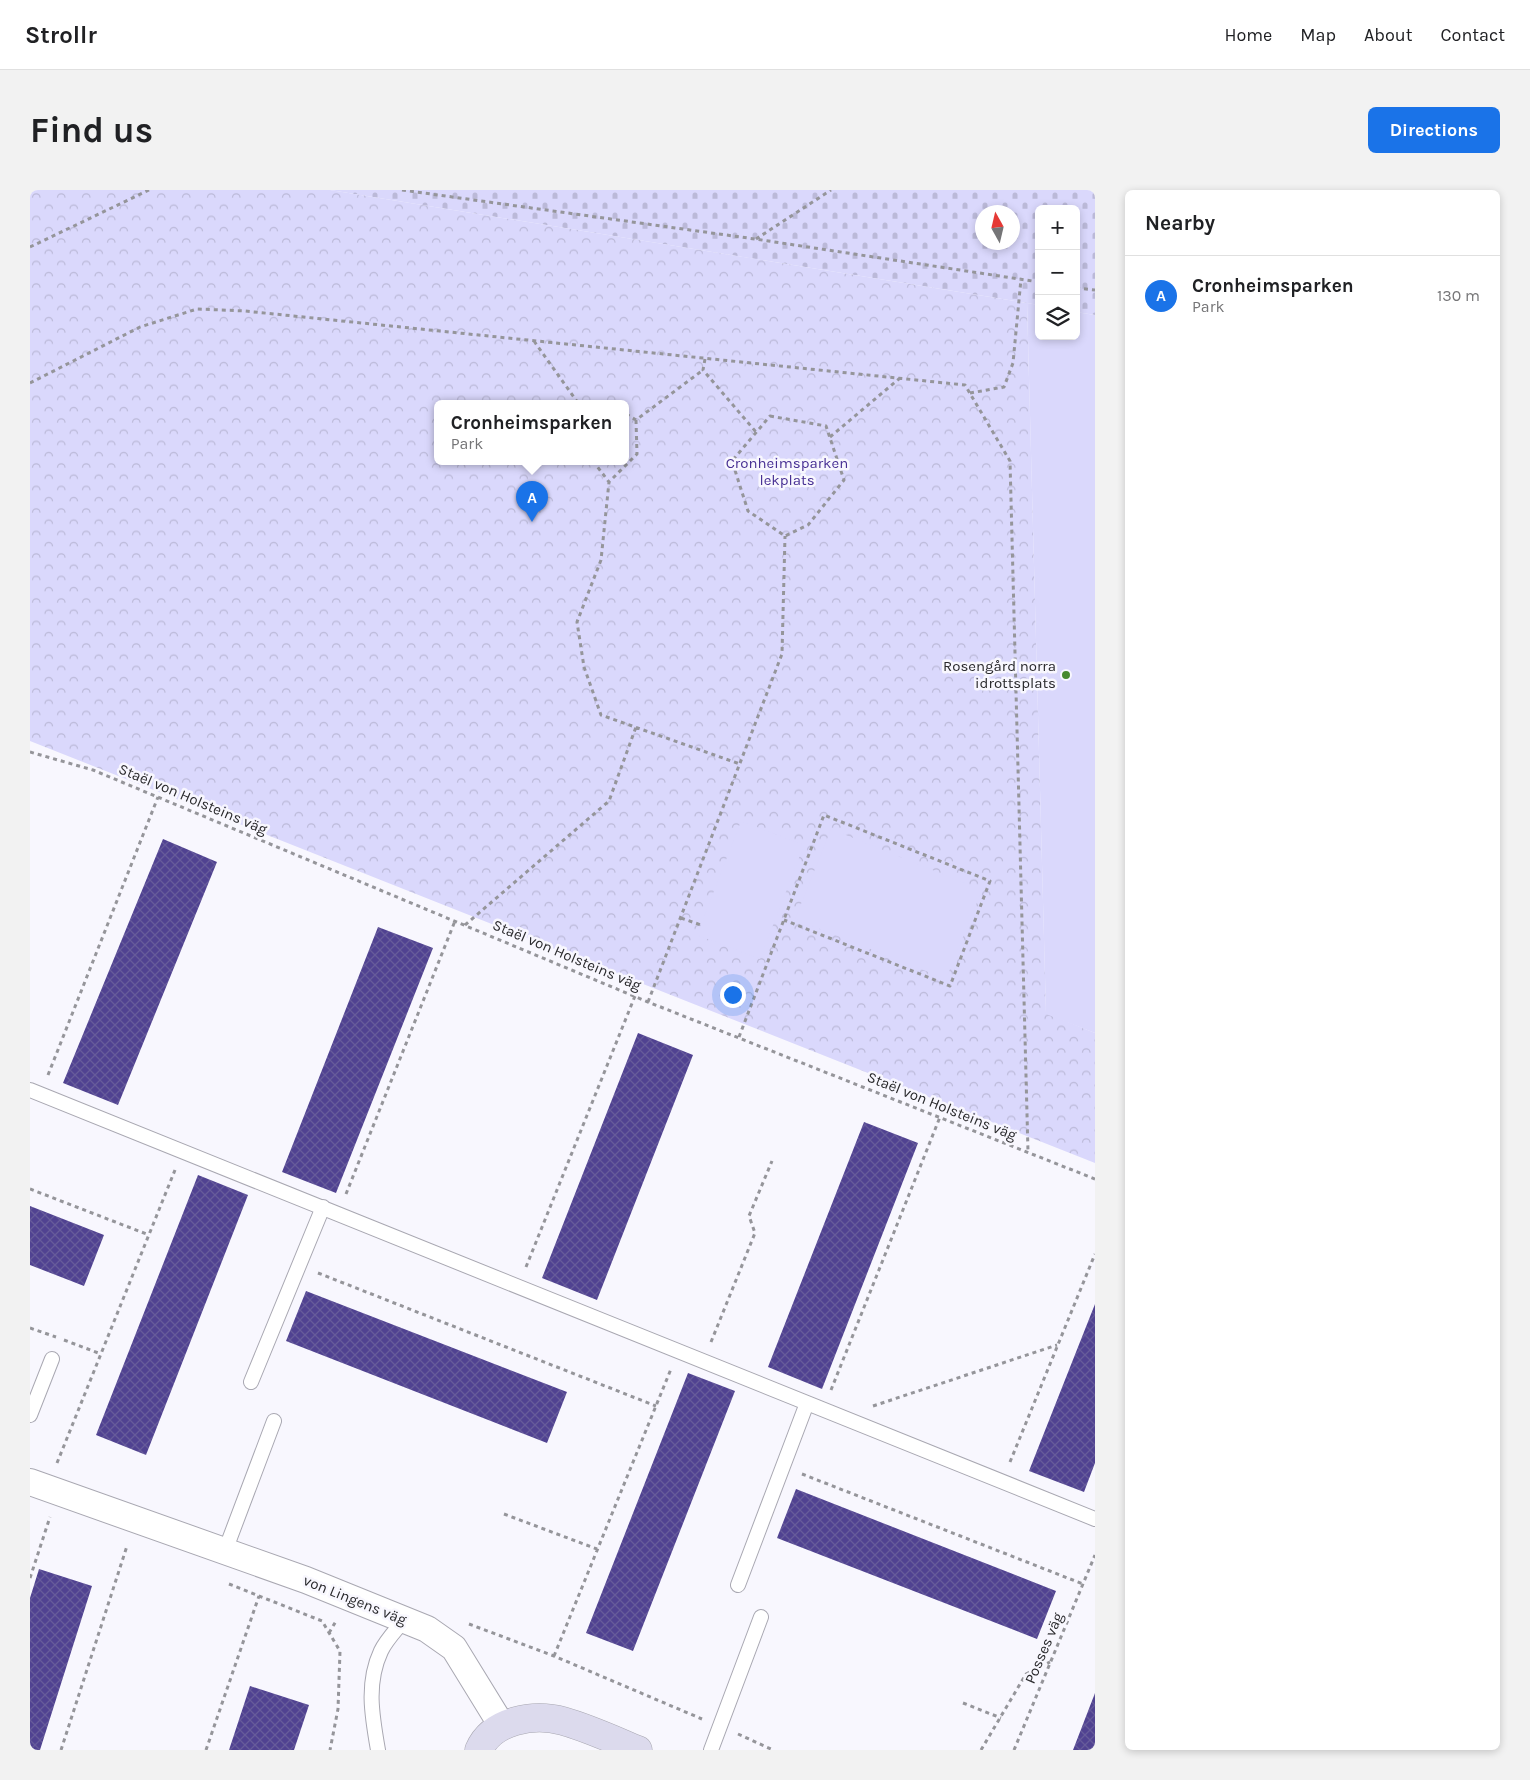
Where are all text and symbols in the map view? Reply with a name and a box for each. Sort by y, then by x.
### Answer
text: Strollr [25,21,97,49]
text: Home [1224,24,1272,46]
text: Map [1300,24,1336,46]
text: About [1364,24,1413,46]
text: Contact [1441,24,1505,46]
button: Directions [1368,107,1500,153]
text: Find us [30,110,153,151]
north arrow [975,205,1020,250]
map controls [1035,205,1080,340]
button: + [1035,205,1080,250]
text: Nearby [1145,211,1215,235]
button: − [1035,250,1080,295]
text: Cronheimsparken [1192,275,1354,297]
text: A [1156,286,1166,305]
text: 130 m [1437,286,1480,305]
button: layers [1035,295,1080,340]
text: Park [1192,297,1224,316]
popup [434,400,629,465]
text: Cronheimsparken [451,412,612,434]
text: Park [451,434,483,453]
park label: Cronheimsparken lekplats [726,454,848,489]
pin: A [516,481,548,522]
place label: Rosengård norra idrottsplats [943,657,1056,692]
marker: Rosengård norra idrottsplats [1060,669,1072,681]
street label: Staël von Holsteins väg [116,760,270,839]
street label: Staël von Holsteins väg [490,916,644,995]
your location [720,982,746,1008]
street label: Staël von Holsteins väg [865,1068,1020,1144]
street label: von Lingens väg [301,1571,410,1629]
street label: Posses väg [1021,1609,1067,1686]

